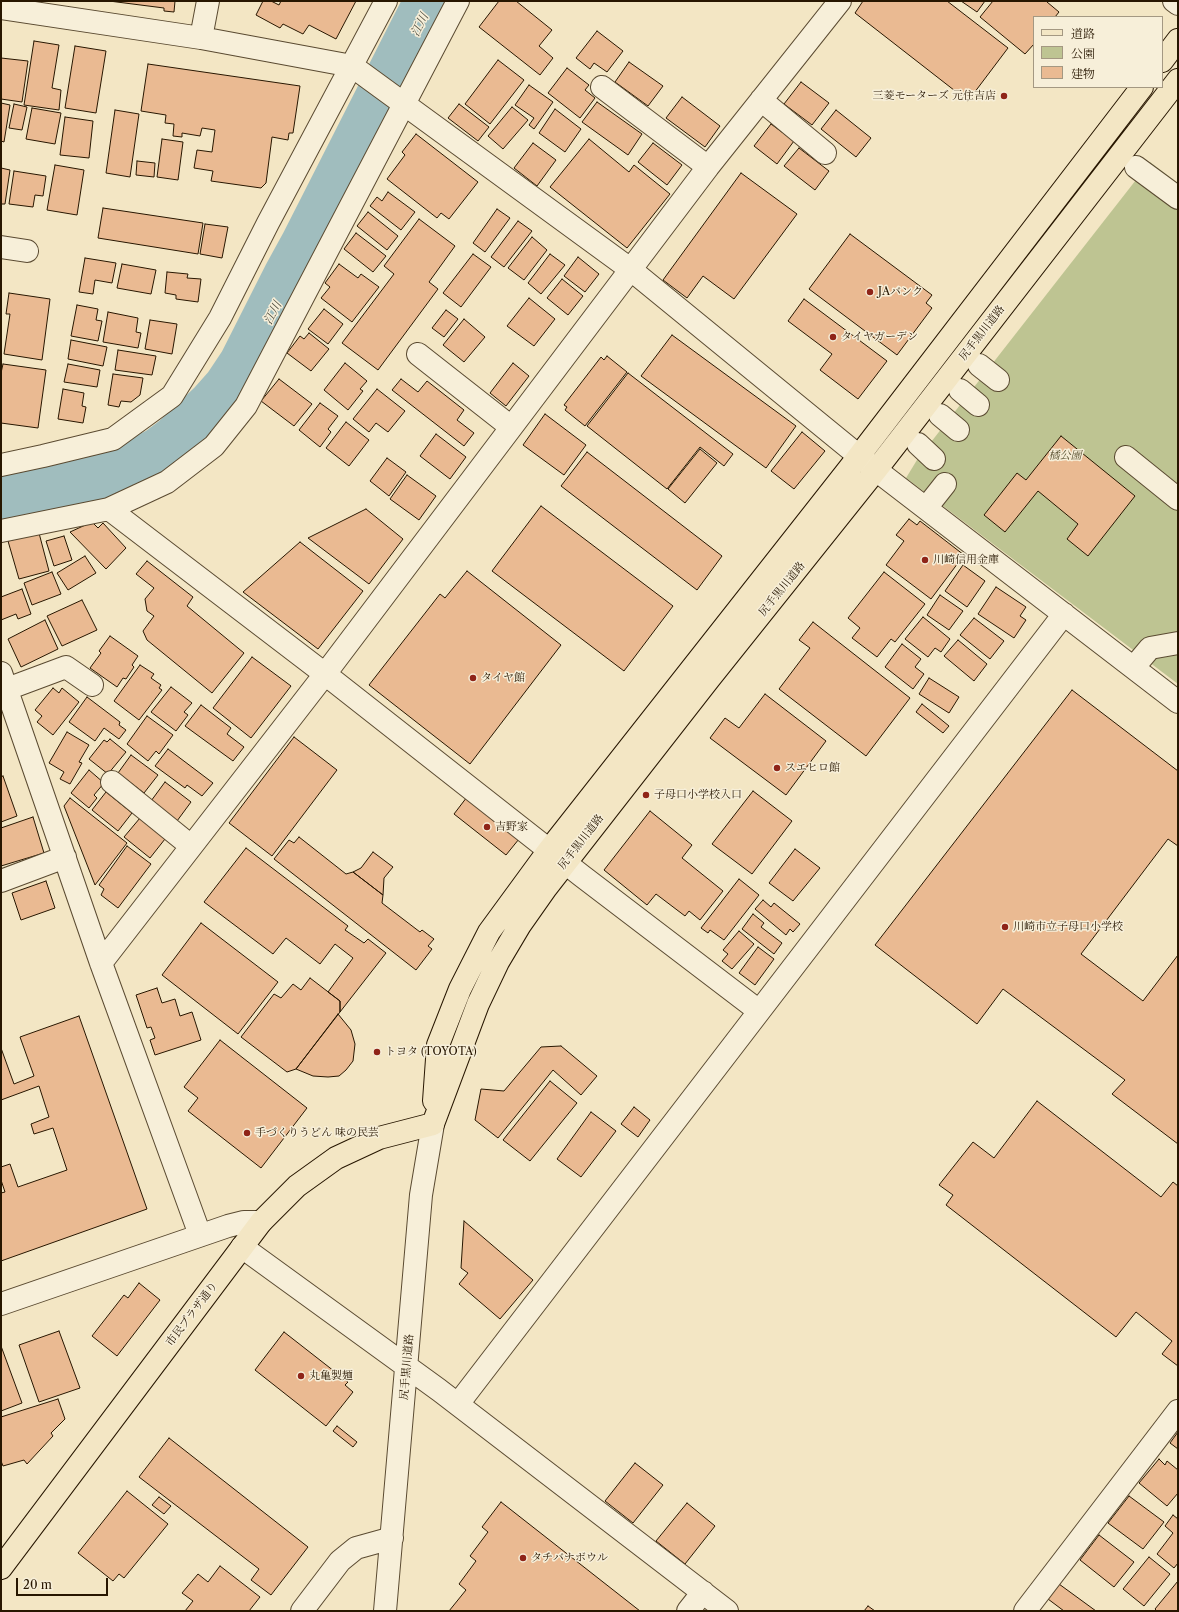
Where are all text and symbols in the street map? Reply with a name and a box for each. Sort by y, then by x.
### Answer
water label: 江川 [408,11,432,39]
legend [1033,16,1163,88]
text: 道路 [1071,26,1095,41]
text: 公園 [1071,46,1095,61]
text: 建物 [1071,66,1095,81]
place label: 三菱モーターズ 元住吉店 [873,89,996,103]
marker: 三菱モーターズ 元住吉店 [999,91,1009,101]
place label: JAバンク [878,285,923,299]
marker: JAバンク [865,287,875,297]
water label: 江川 [261,299,285,327]
street label: 尻手黒川道路 [956,303,1008,363]
place label: タイヤガーデン [841,330,918,344]
marker: タイヤガーデン [828,332,838,342]
park label: 橘公園 [1049,449,1081,463]
place label: 川崎信用金庫 [933,553,999,567]
marker: 川崎信用金庫 [920,555,930,565]
street label: 尻手黒川道路 [756,559,808,619]
place label: タイヤ館 [481,671,525,685]
marker: タイヤ館 [468,673,478,683]
place label: スエヒロ館 [785,761,840,775]
marker: スエヒロ館 [772,763,782,773]
place label: 子母口小学校入口 [654,788,742,802]
marker: 子母口小学校入口 [641,790,651,800]
street label: 尻手黒川道路 [555,812,607,872]
place label: 吉野家 [495,820,528,834]
marker: 吉野家 [482,822,492,832]
place label: 川崎市立子母口小学校 [1013,920,1123,934]
marker: 川崎市立子母口小学校 [1000,922,1010,932]
place label: トヨタ (TOYOTA) [385,1045,477,1059]
marker: トヨタ (TOYOTA) [372,1047,382,1057]
place label: 手づくりうどん 味の民芸 [255,1126,379,1140]
marker: 手づくりうどん 味の民芸 [242,1128,252,1138]
street label: 市民プラザ通り [164,1279,220,1349]
street label: 尻手黒川道路 [398,1334,416,1400]
place label: 丸亀製麺 [309,1369,353,1383]
marker: 丸亀製麺 [296,1371,306,1381]
place label: タチバナボウル [531,1551,608,1565]
marker: タチバナボウル [518,1553,528,1563]
scale bar [18,1570,110,1596]
text: 20 m [23,1577,52,1592]

